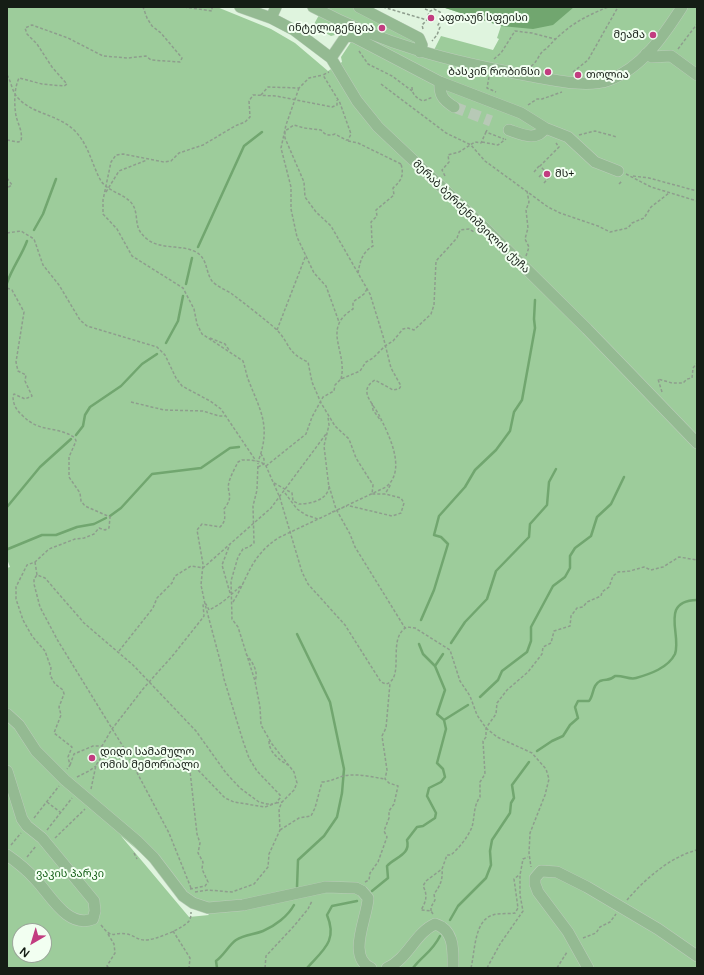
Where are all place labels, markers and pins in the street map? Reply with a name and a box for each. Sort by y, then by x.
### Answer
place label: აფთაუნ სფეისი [439,11,528,25]
marker: აფთაუნ სფეისი [426,13,436,23]
place label: ინტელიგენცია [289,21,374,35]
marker: ინტელიგენცია [377,23,387,33]
place label: მეამა [613,28,645,42]
marker: მეამა [648,30,658,40]
place label: ბასკინ რობინსი [448,65,540,79]
marker: ბასკინ რობინსი [543,67,553,77]
place label: თოლია [586,68,629,82]
marker: თოლია [573,70,583,80]
place label: მს+ [555,167,574,181]
marker: მს+ [542,169,552,179]
place label: დიდი სამამულო ომის მემორიალი [100,745,199,771]
marker: დიდი სამამულო ომის მემორიალი [87,753,97,763]

